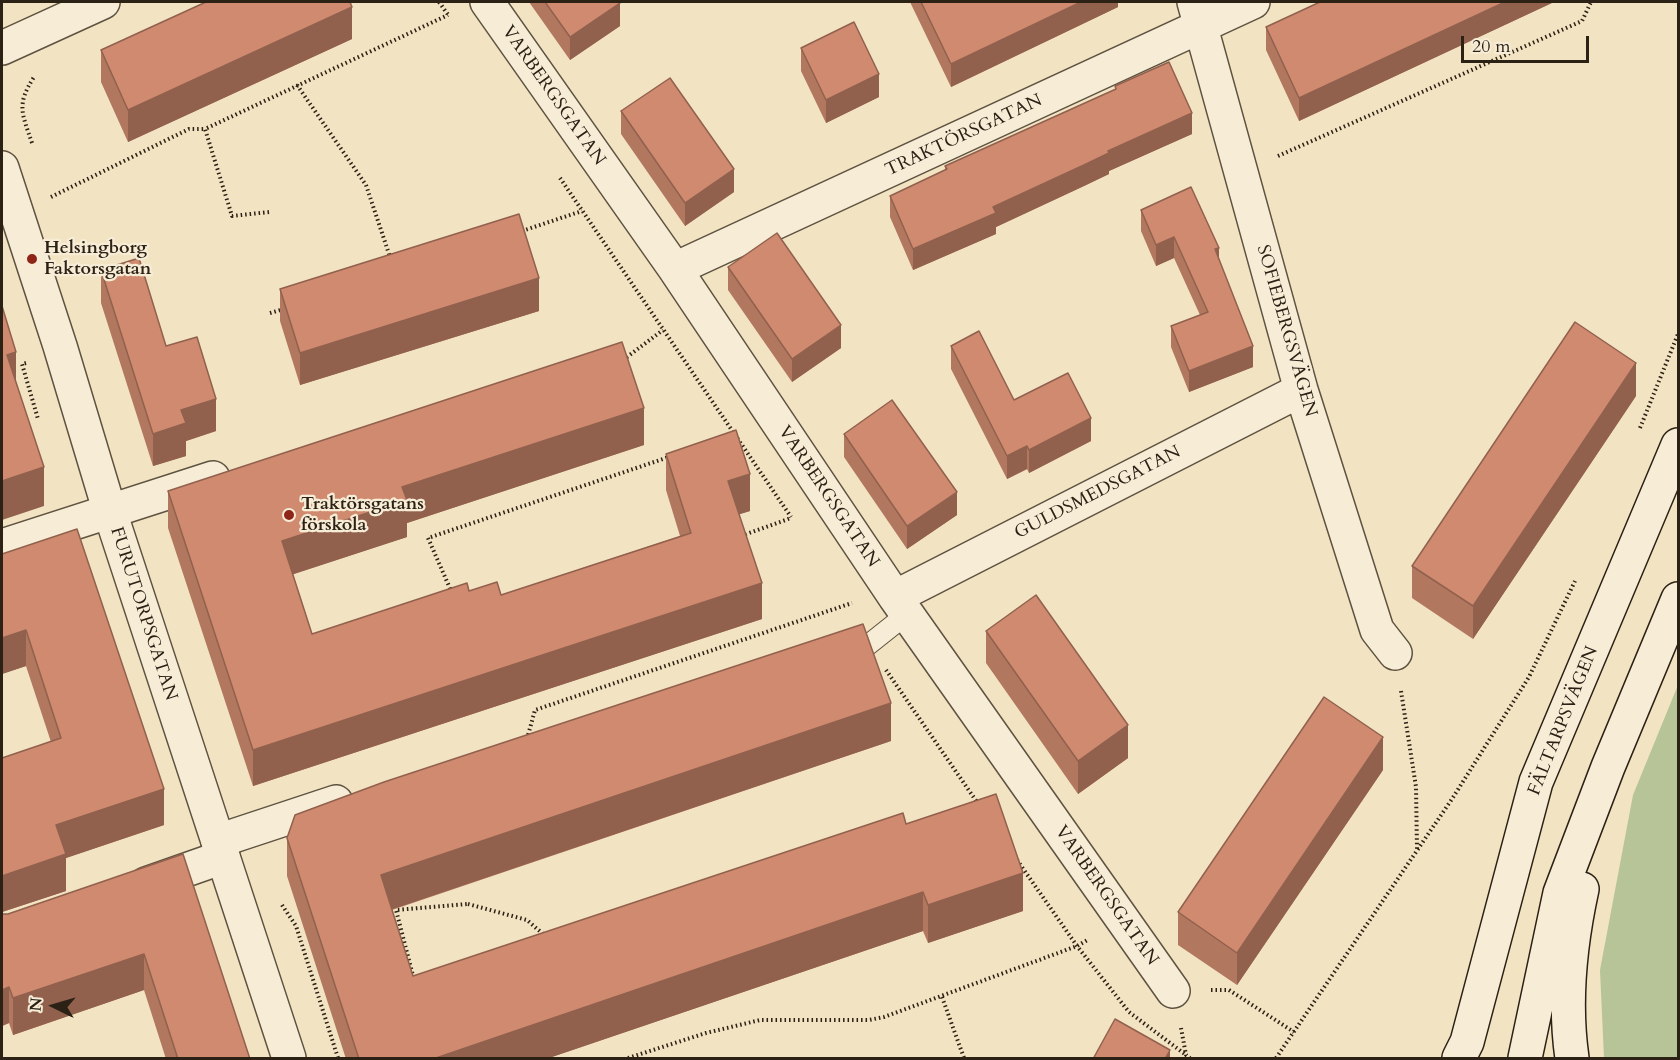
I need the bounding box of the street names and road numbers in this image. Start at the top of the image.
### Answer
street label: VARBERGSGATAN [497,22,609,170]
street label: TRAKTÖRSGATAN [882,90,1046,182]
street label: SOFIEBERGSVÄGEN [1251,243,1321,419]
street label: VARBERGSGATAN [773,422,883,572]
street label: GULDSMEDSGATAN [1011,442,1185,544]
street label: FURUTORPSGATAN [105,524,181,704]
street label: FÄLTARPSVÄGEN [1524,643,1604,799]
street label: VARBERGSGATAN [1050,822,1162,970]

